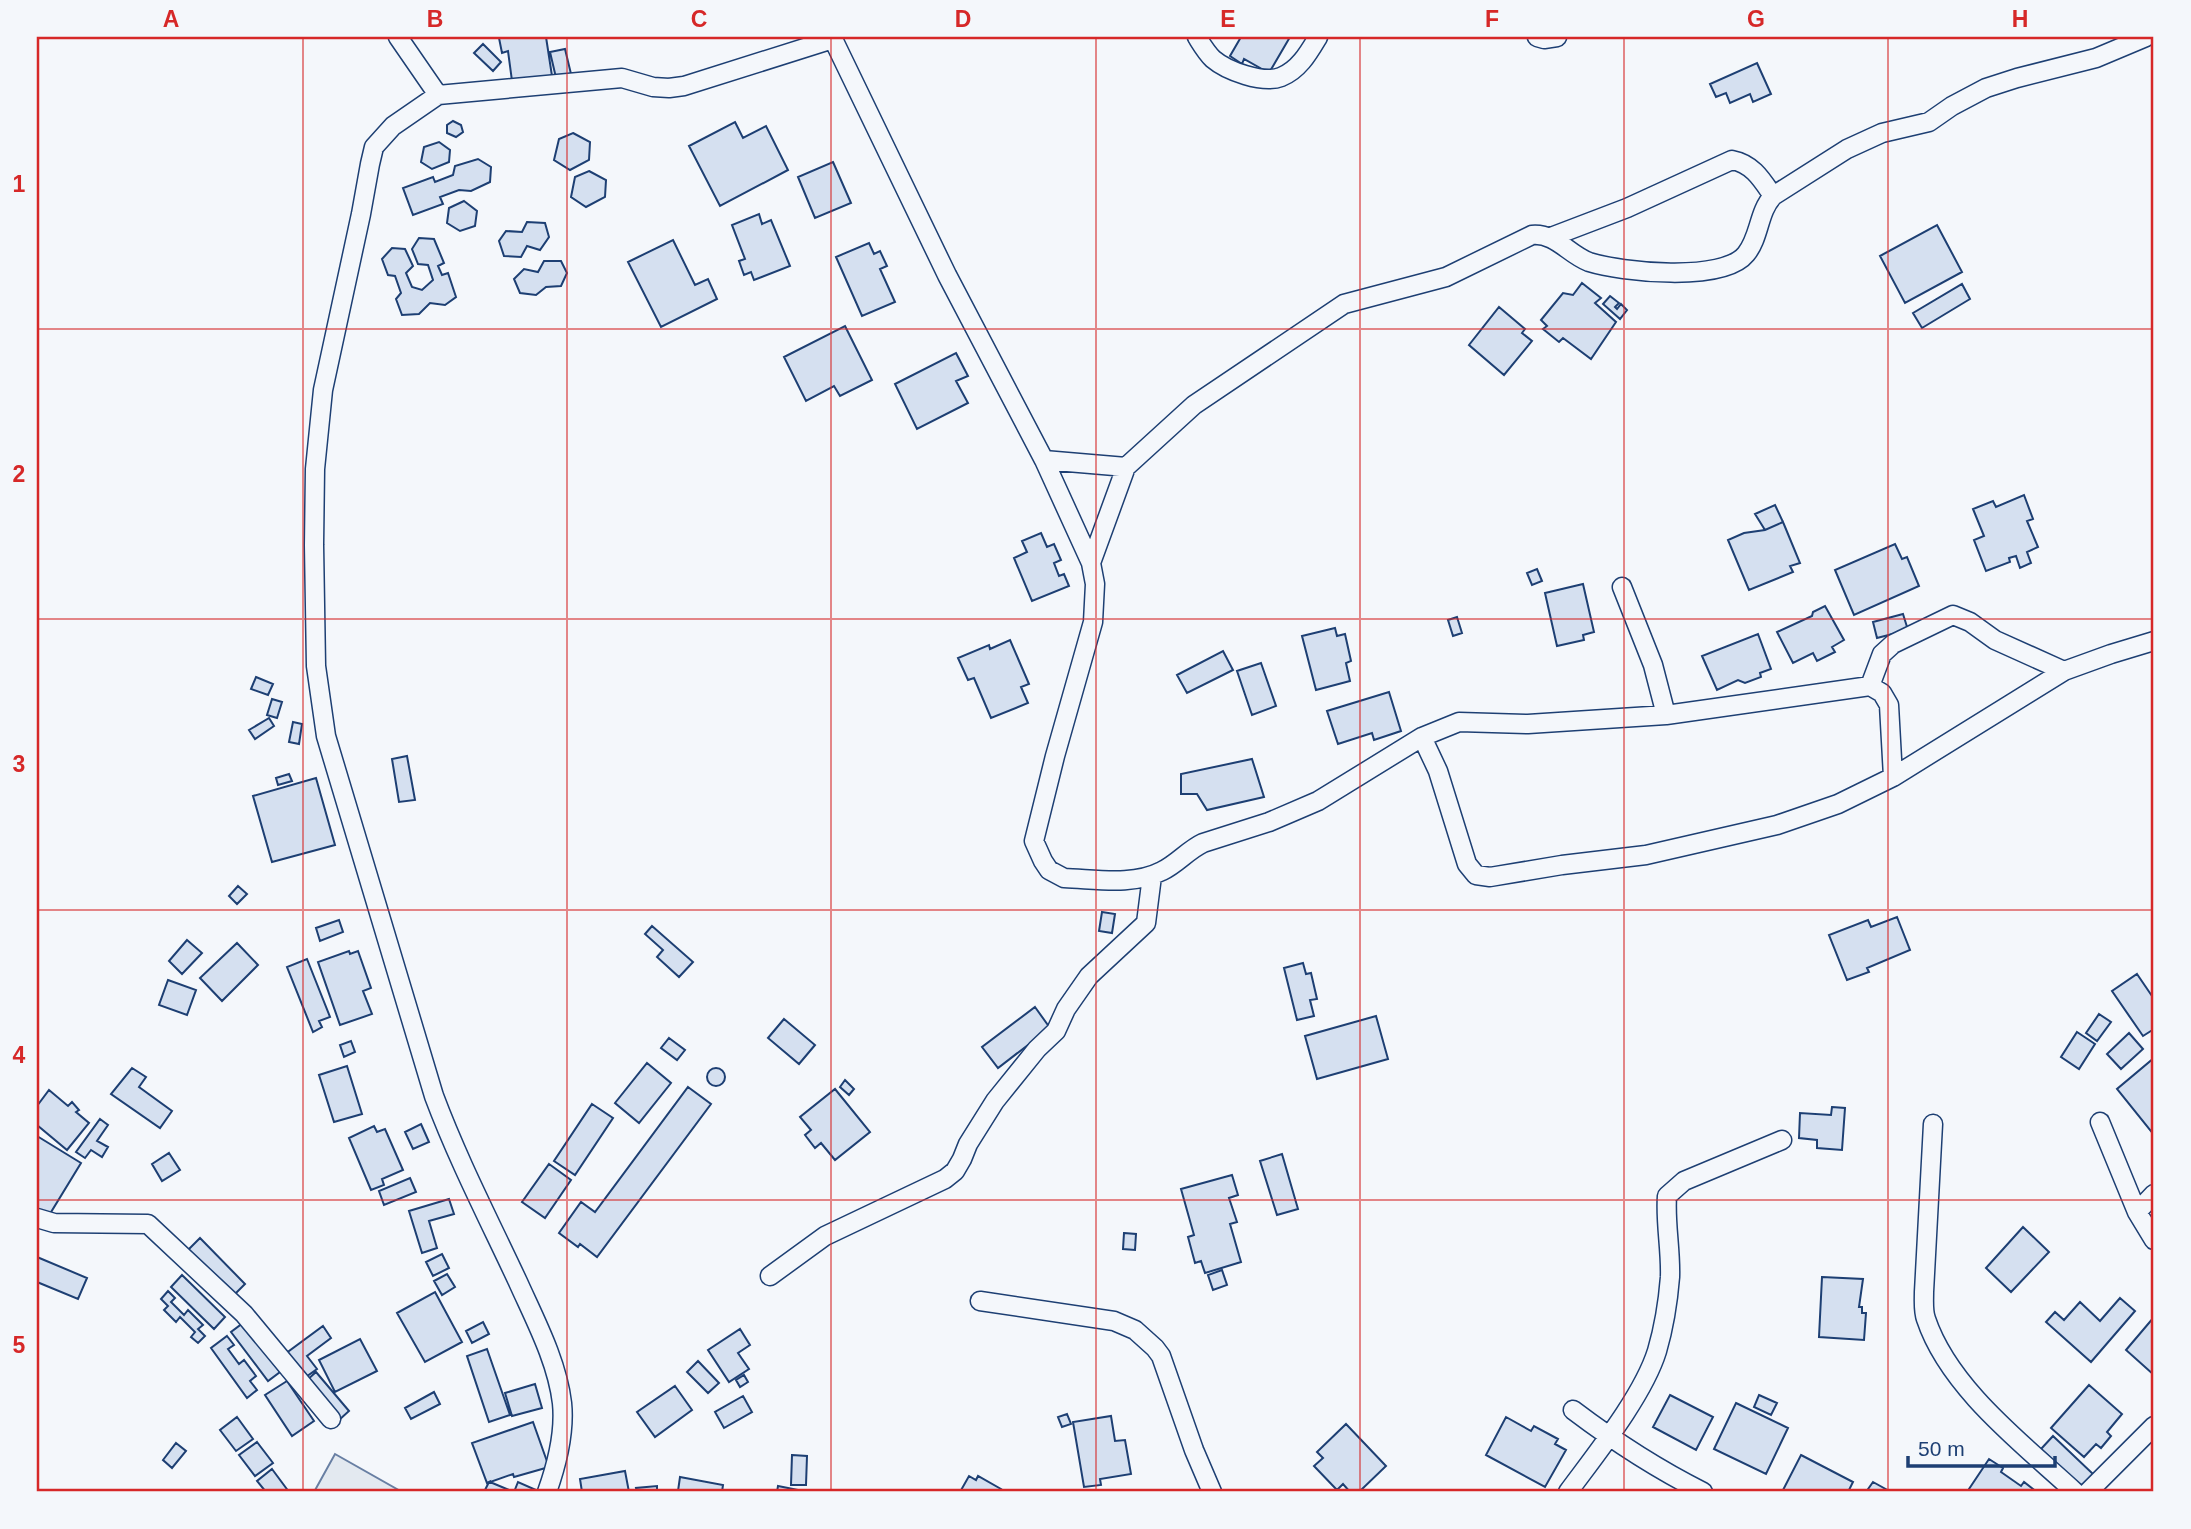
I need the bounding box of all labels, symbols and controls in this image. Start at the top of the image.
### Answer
text: A [163,6,179,32]
text: B [427,6,443,32]
text: C [691,6,707,32]
text: D [955,6,971,32]
text: E [1220,6,1236,32]
text: F [1485,6,1499,32]
text: G [1747,6,1765,32]
text: H [2012,6,2028,32]
text: 1 [13,171,26,197]
text: 2 [13,461,25,487]
text: 3 [13,751,25,777]
text: 4 [13,1042,26,1068]
text: 5 [13,1332,26,1358]
scale bar [1908,1424,2054,1468]
text: 50 m [1918,1437,1965,1460]

